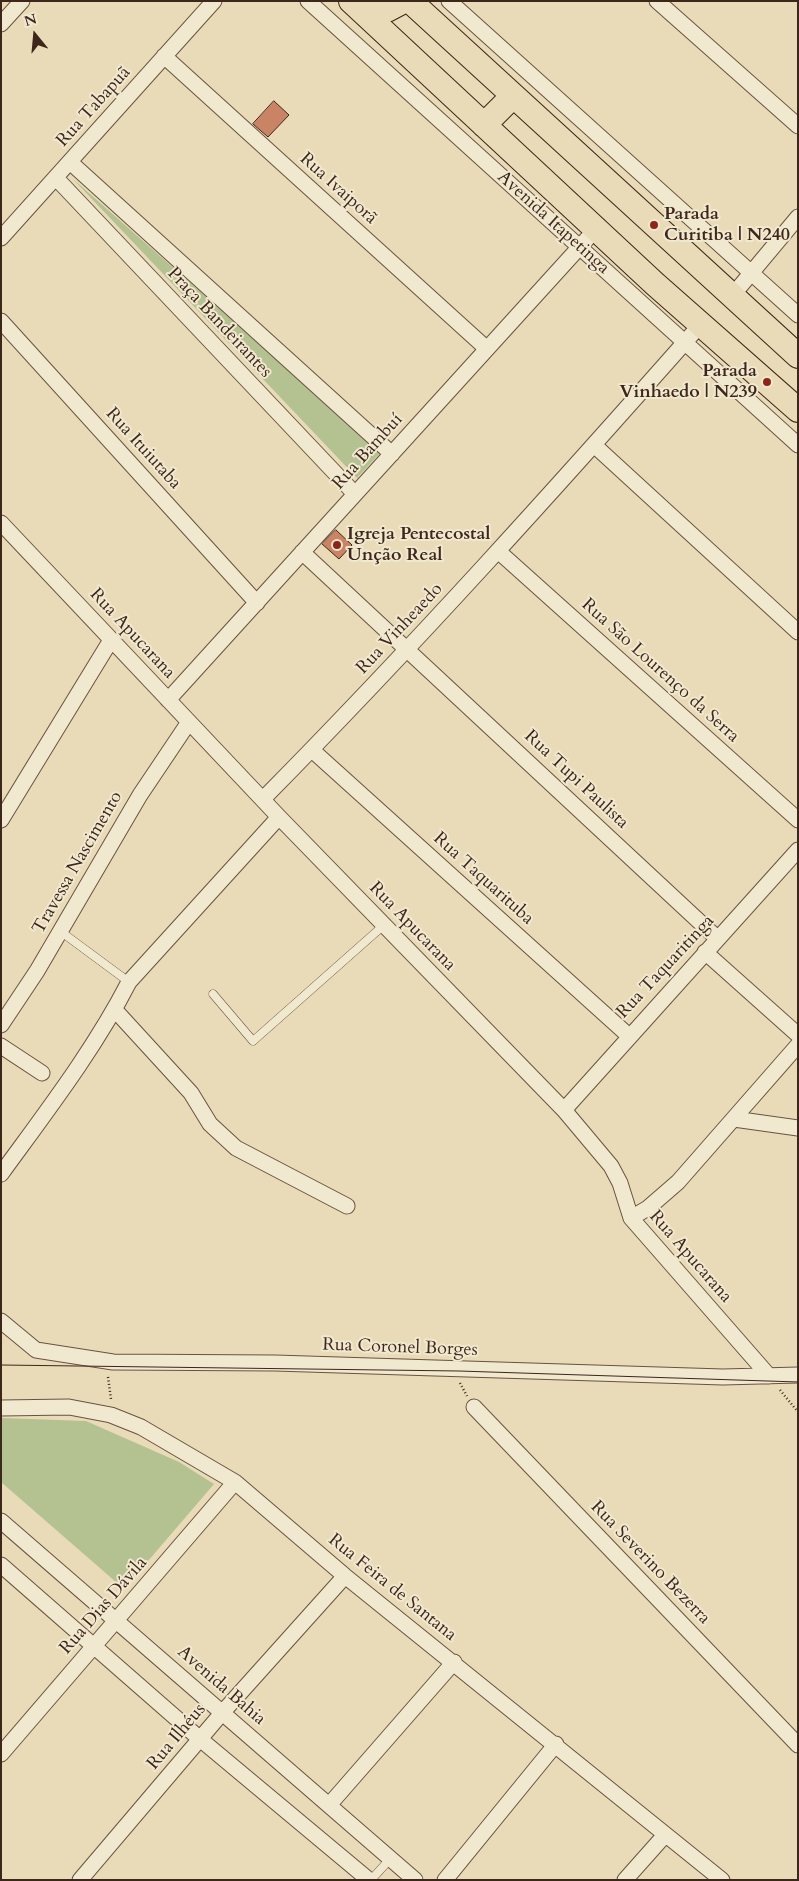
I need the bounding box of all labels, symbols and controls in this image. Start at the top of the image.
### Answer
text: N [22,9,39,31]
north arrow [10,10,60,60]
street label: Rua Tabapuã [52,62,136,152]
street label: Rua Ivaiporã [295,149,381,229]
street label: Avenida Itapetinga [492,167,614,279]
place label: Parada Curitiba | N240 [664,204,790,246]
marker: Parada Curitiba | N240 [648,219,660,231]
street label: Praça Bandeirantes [162,263,276,383]
place label: Parada Vinhaedo | N239 [620,361,757,404]
marker: Parada Vinhaedo | N239 [761,376,773,388]
street label: Rua Ituiutaba [101,404,185,494]
street label: Rua Bambuí [328,410,408,494]
place label: Igreja Pentecostal Unção Real [347,524,491,566]
marker: Igreja Pentecostal Unção Real [331,539,343,551]
street label: Rua Vinheaedo [352,579,448,679]
street label: Rua Apucarana [85,584,179,684]
street label: Rua São Lourenço da Serra [577,594,743,748]
street label: Rua Tupi Paulista [519,726,633,834]
street label: Travessa Nascimento [28,788,128,938]
street label: Rua Taquarituba [428,828,538,930]
street label: Rua Apucarana [364,878,460,976]
street label: Rua Taquaritinga [613,911,719,1023]
street label: Rua Apucarana [644,1206,736,1308]
street label: Rua Coronel Borges [322,1334,478,1362]
street label: Rua Severino Bezerra [585,1497,715,1629]
street label: Rua Feira de Santana [324,1530,460,1646]
street label: Rua Dias Dávila [56,1553,152,1659]
street label: Avenida Bahia [172,1642,270,1730]
street label: Rua Ilhéus [143,1700,211,1774]

